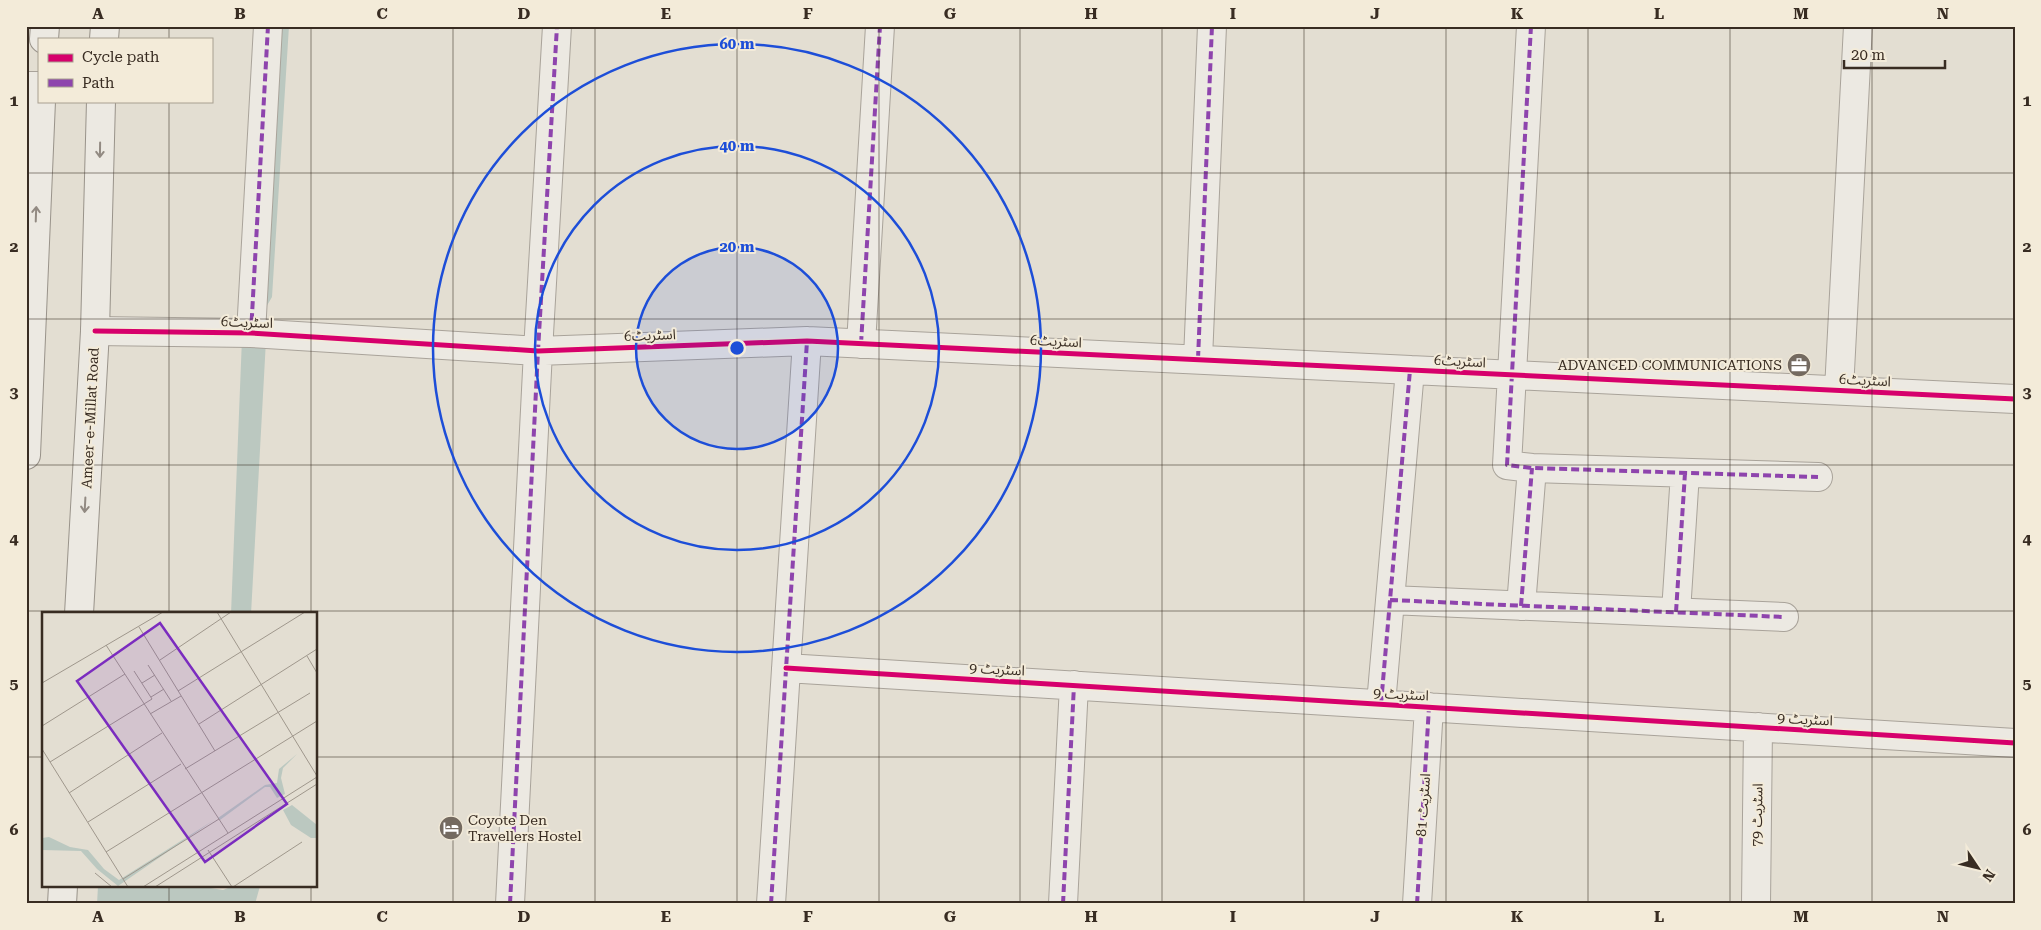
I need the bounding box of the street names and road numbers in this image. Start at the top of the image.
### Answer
street label: اسٹریٹ6 [221,313,273,332]
street label: اسٹریٹ6 [624,326,676,345]
street label: اسٹریٹ6 [1030,332,1082,351]
street label: Ameer-e-Millat Road [78,347,102,489]
street label: اسٹریٹ6 [1434,352,1486,371]
street label: اسٹریٹ6 [1839,371,1891,390]
street label: اسٹریٹ 9 [969,660,1025,679]
street label: اسٹریٹ 9 [1373,685,1429,704]
street label: اسٹریٹ 9 [1777,710,1833,729]
street label: اسٹریٹ 81 [1413,773,1434,837]
street label: اسٹریٹ 79 [1748,783,1767,847]

